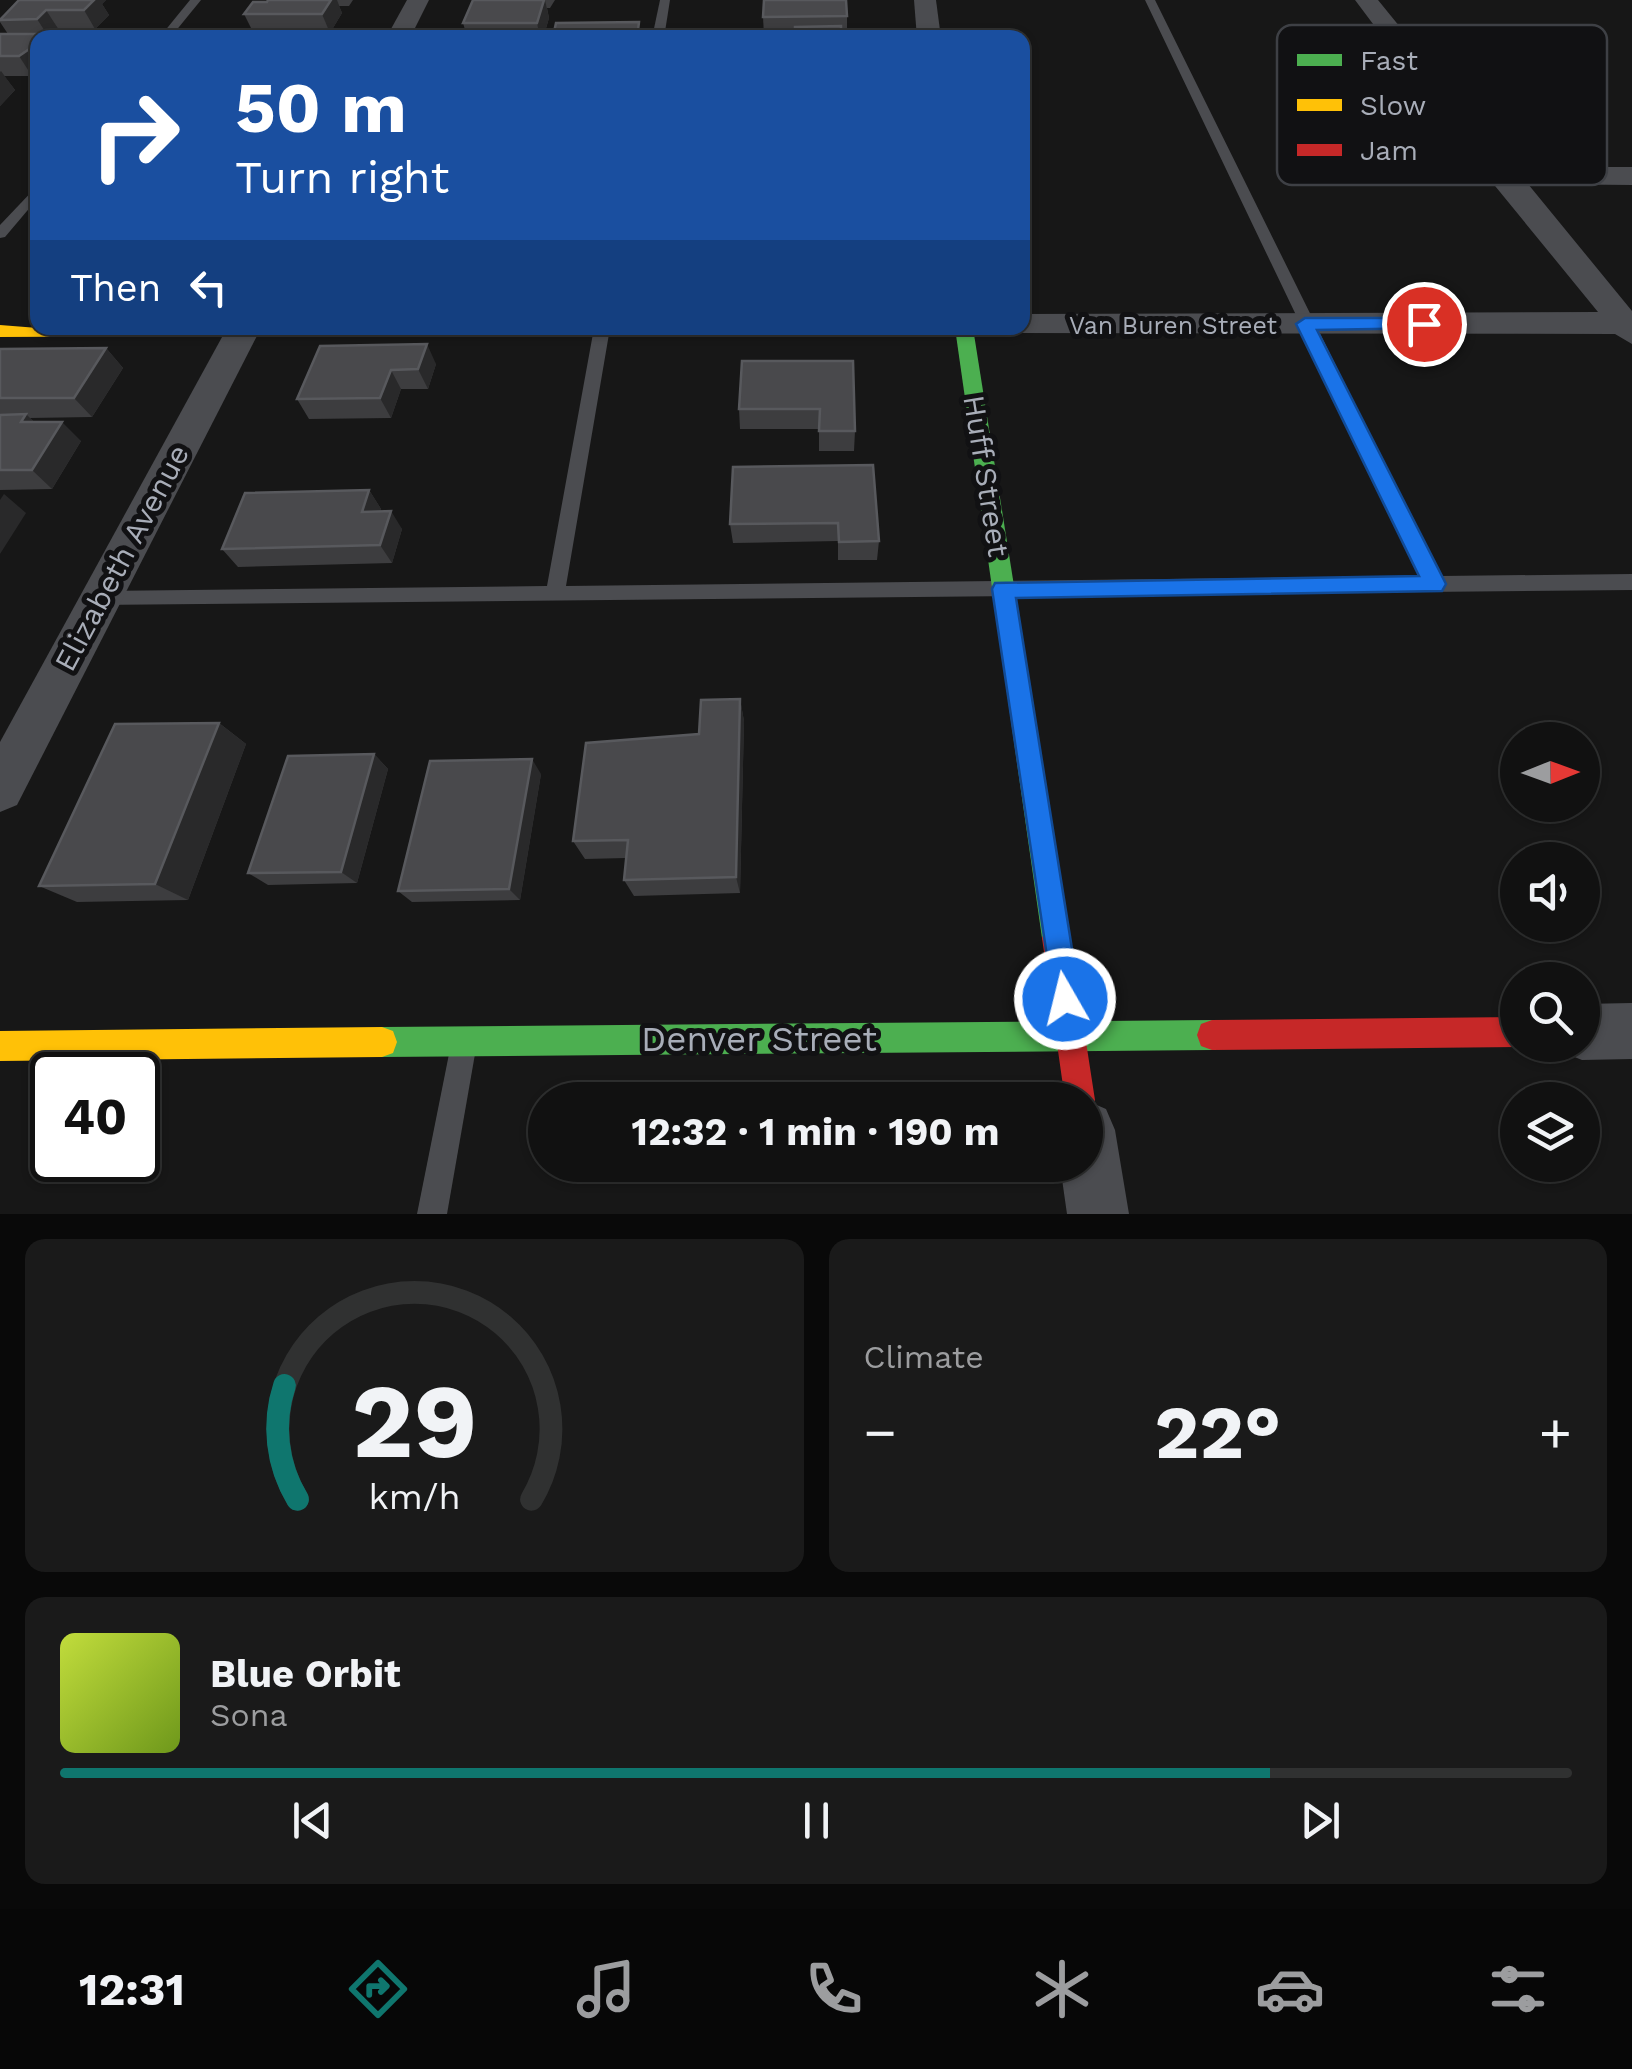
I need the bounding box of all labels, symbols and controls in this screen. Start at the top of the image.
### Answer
legend [1277,25,1607,185]
text: Fast [1360,44,1418,77]
text: 50 m [235,67,407,149]
icon: right [70,70,200,200]
text: Slow [1360,89,1426,122]
text: Jam [1360,134,1418,167]
text: Turn right [235,151,449,204]
icon: left [181,260,236,315]
text: Then [70,266,161,310]
pin [1382,282,1467,367]
icon: arrive [1397,297,1452,352]
street label: Van Buren Street [1069,311,1278,340]
street label: Huff Street [956,393,1017,560]
street label: Elizabeth Avenue [47,439,196,677]
north arrow [1500,722,1600,822]
map controls [1500,722,1600,1182]
button: sound [1500,842,1600,942]
position arrow [1013,947,1117,1051]
button: search [1500,962,1600,1062]
street label: Denver Street [641,1018,877,1060]
speed limit sign: 40 [30,1052,160,1182]
button: layers [1500,1082,1600,1182]
text: 12:32 · 1 min · 190 m [632,1110,999,1154]
text: Climate [864,1338,984,1376]
text: 29 [351,1360,477,1482]
text: 22° [1154,1388,1281,1476]
text: − [864,1400,897,1464]
text: + [1539,1400,1572,1464]
text: km/h [368,1476,460,1518]
text: Blue Orbit [210,1652,401,1696]
text: Sona [210,1696,288,1734]
icon: previous [285,1793,340,1848]
icon: pause [789,1793,844,1848]
icon: next [1293,1793,1348,1848]
icon: directions [343,1954,413,2024]
icon: music [571,1954,641,2024]
icon: phone [799,1954,869,2024]
icon: climate [1027,1954,1097,2024]
icon: car [1255,1954,1325,2024]
icon: filters [1483,1954,1553,2024]
text: 12:31 [79,1963,185,2016]

